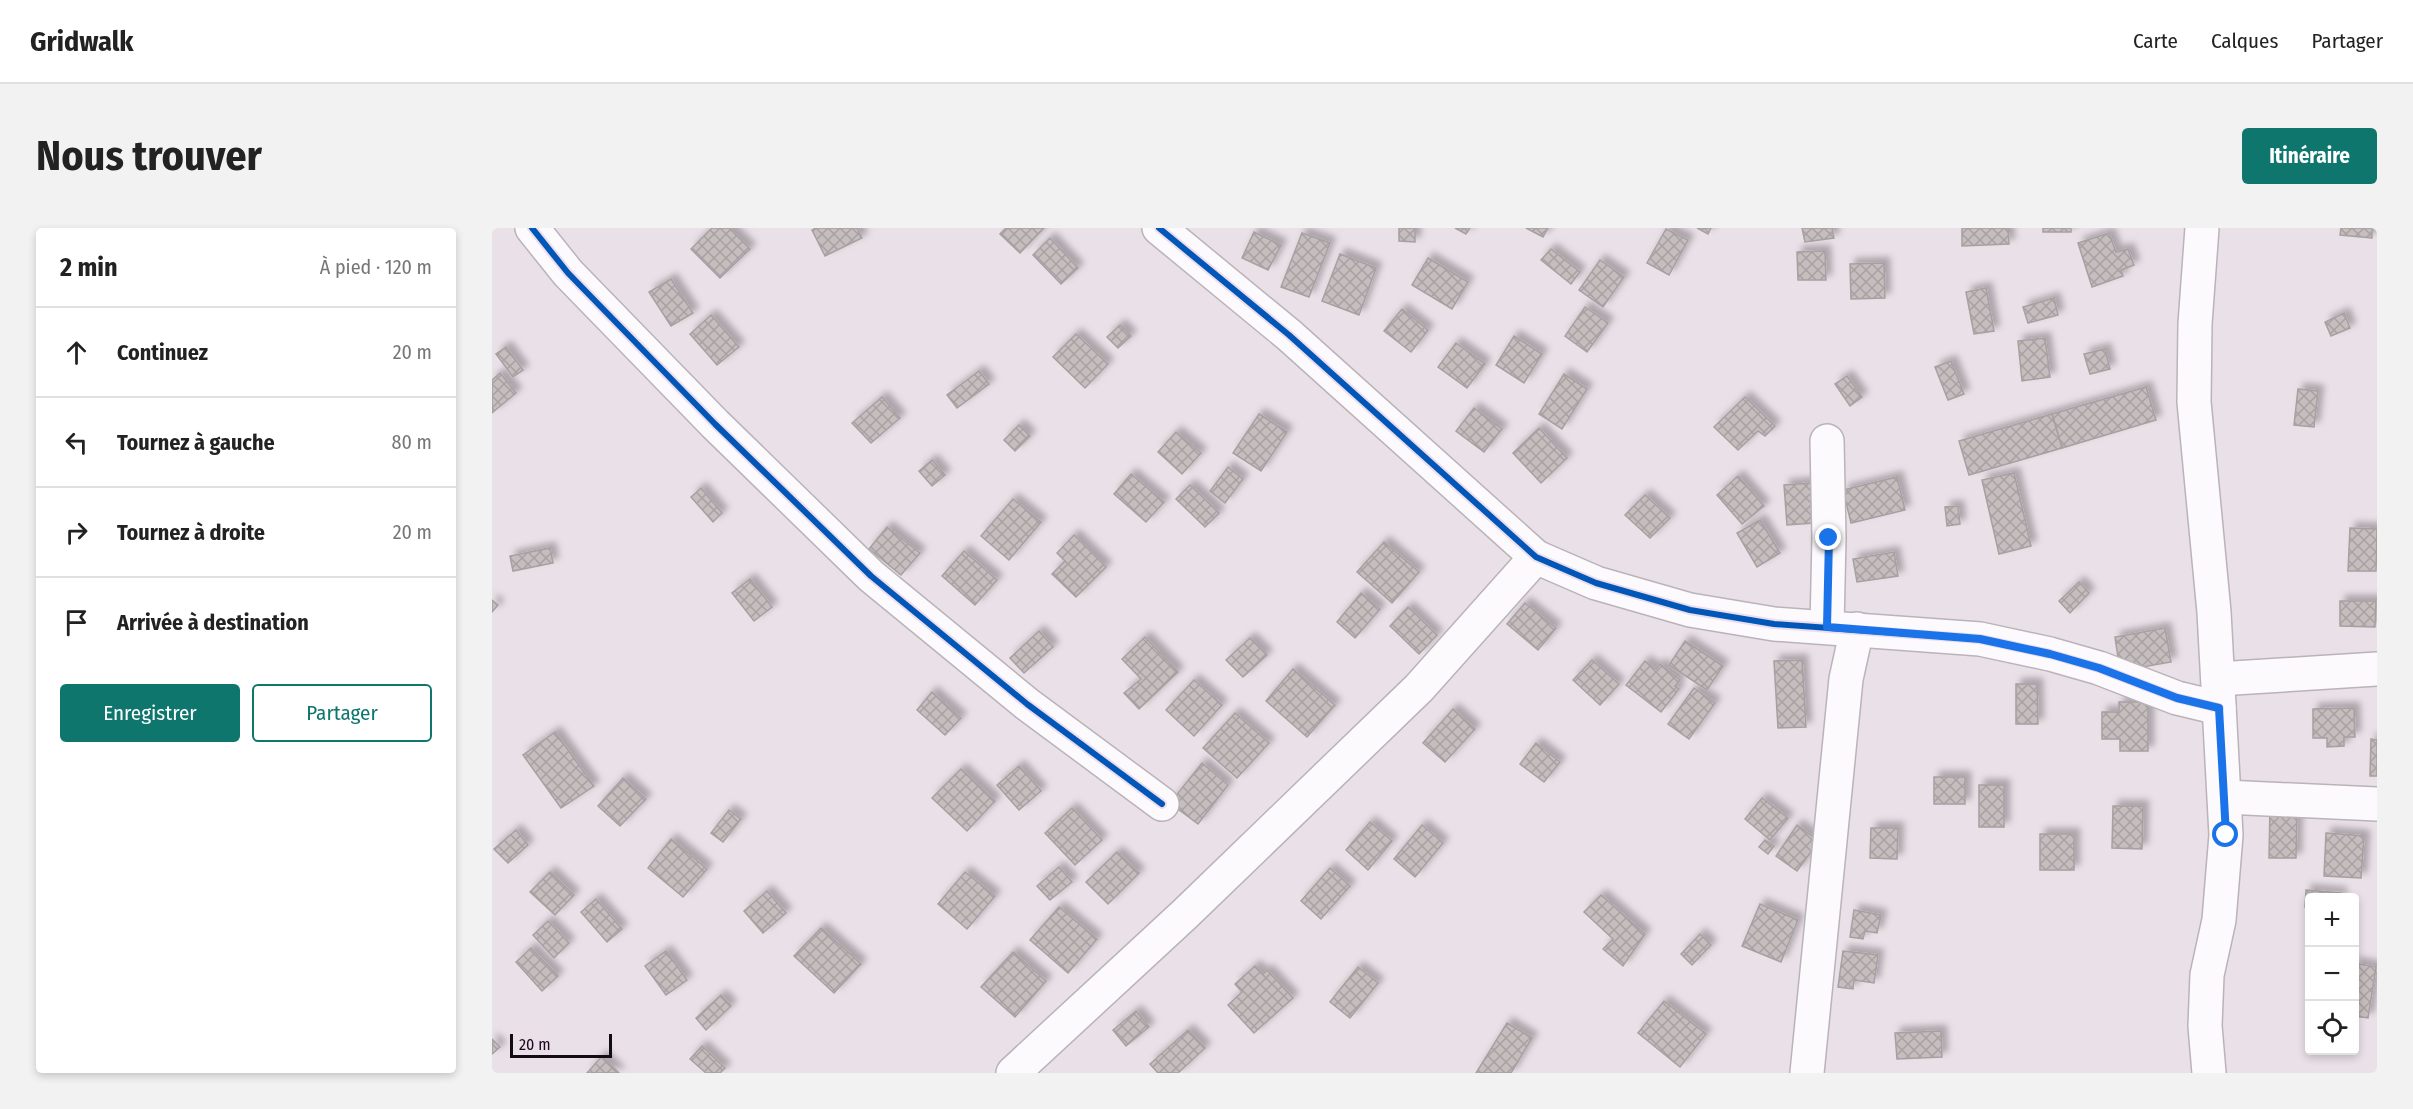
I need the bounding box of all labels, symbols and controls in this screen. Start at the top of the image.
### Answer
text: Gridwalk [30,25,134,58]
text: Carte [2133,28,2178,54]
text: Calques [2211,28,2278,54]
text: Partager [2311,28,2383,54]
button: Itinéraire [2242,128,2377,184]
text: Nous trouver [36,131,262,181]
text: 2 min [60,252,118,283]
text: À pied · 120 m [320,255,432,279]
icon: ahead [60,336,93,369]
text: Continuez [117,339,208,366]
text: 20 m [393,340,432,364]
icon: left [60,426,93,459]
text: Tournez à gauche [117,429,275,456]
text: 80 m [392,430,432,454]
icon: right [60,516,93,549]
text: Tournez à droite [117,519,265,546]
text: 20 m [393,520,432,544]
route end [1815,524,1841,550]
icon: arrive [60,606,93,639]
text: Arrivée à destination [117,609,309,636]
button: Enregistrer [60,684,240,742]
button: Partager [252,684,432,742]
route start [2212,821,2238,847]
map controls [2305,893,2359,1055]
button: + [2305,893,2359,947]
button: − [2305,947,2359,1001]
button: locate [2305,1001,2359,1055]
scale bar [510,1031,612,1058]
text: 20 m [519,1035,550,1054]

